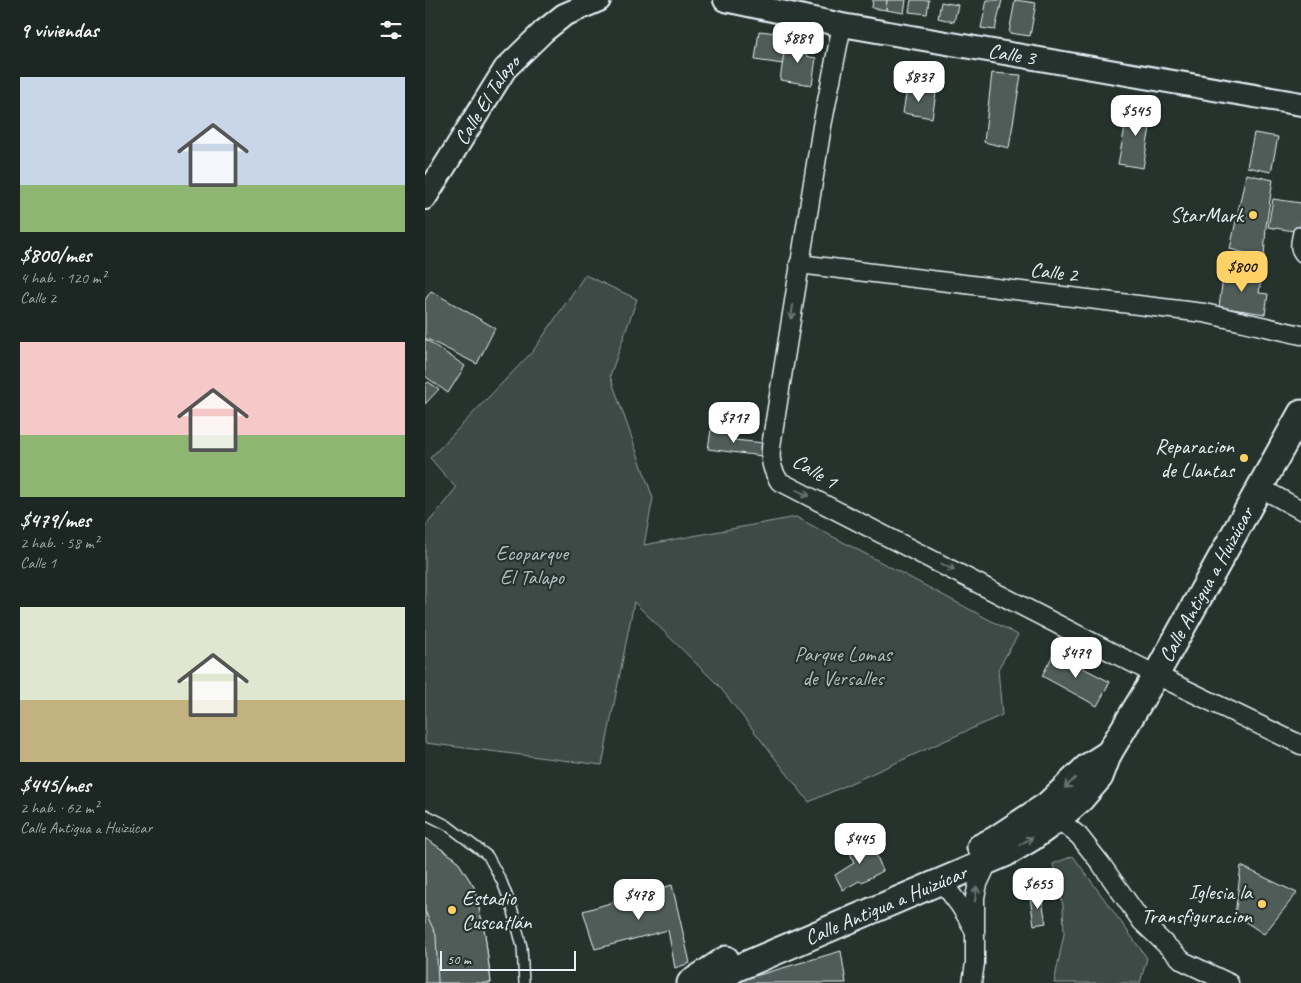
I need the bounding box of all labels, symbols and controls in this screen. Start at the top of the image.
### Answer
icon: filters [377,16,405,44]
text: 9 viviendas [20,17,98,43]
pin: $889 [768,22,828,64]
text: $889 [784,28,812,48]
street label: Calle 3 [986,37,1039,71]
street label: Calle El Talapo [448,47,527,150]
pin: $837 [889,61,949,103]
text: $837 [905,67,933,87]
pin: $545 [1106,94,1166,137]
text: $545 [1122,101,1150,121]
icon: home [168,110,258,200]
place label: StarMark [1170,202,1245,228]
marker: StarMark [1247,209,1259,221]
text: $800/mes [20,242,91,268]
pin: $800 [1212,250,1272,293]
street label: Calle 2 [1029,256,1081,288]
text: $800 [1228,257,1256,277]
text: 4 hab. · 120 m² [20,268,106,288]
text: Calle 2 [20,288,56,308]
one-way arrow [786,304,796,320]
icon: home [168,375,258,465]
pin: $717 [704,402,764,444]
text: $717 [720,408,748,428]
place label: Reparacion de Llantas [1155,433,1236,483]
street label: Calle 1 [788,448,843,495]
marker: Reparacion de Llantas [1238,452,1250,464]
one-way arrow [795,489,810,498]
street label: Calle Antigua a Huizúcar [1153,501,1260,667]
text: $479/mes [20,507,91,533]
text: 2 hab. · 58 m² [20,533,99,553]
park label: Ecoparque El Talapo [496,540,570,590]
text: Calle 1 [20,553,56,573]
one-way arrow [940,563,955,572]
pin: $479 [1046,636,1106,679]
icon: home [168,640,258,730]
park label: Parque Lomas de Versalles [795,641,893,691]
text: $479 [1062,643,1090,663]
text: $445/mes [20,772,91,798]
one-way arrow [1064,777,1076,789]
text: 2 hab. · 62 m² [20,798,99,818]
text: Calle Antigua a Huizúcar [20,818,152,838]
pin: $445 [830,822,890,865]
text: $445 [846,829,874,849]
one-way arrow [1018,836,1032,846]
street label: Calle Antigua a Huizúcar [801,858,972,951]
pin: $655 [1008,868,1068,910]
text: $655 [1024,874,1052,894]
pin: $478 [609,878,669,921]
place label: Iglesia la Transfiguracion [1141,879,1254,929]
place label: Estadio Cuscatlán [462,885,532,935]
text: $478 [625,885,653,905]
one-way arrow [971,886,981,902]
marker: Iglesia la Transfiguracion [1256,898,1268,910]
marker: Estadio Cuscatlán [446,904,458,916]
scale bar [440,948,576,971]
text: 50 m [447,951,471,968]

